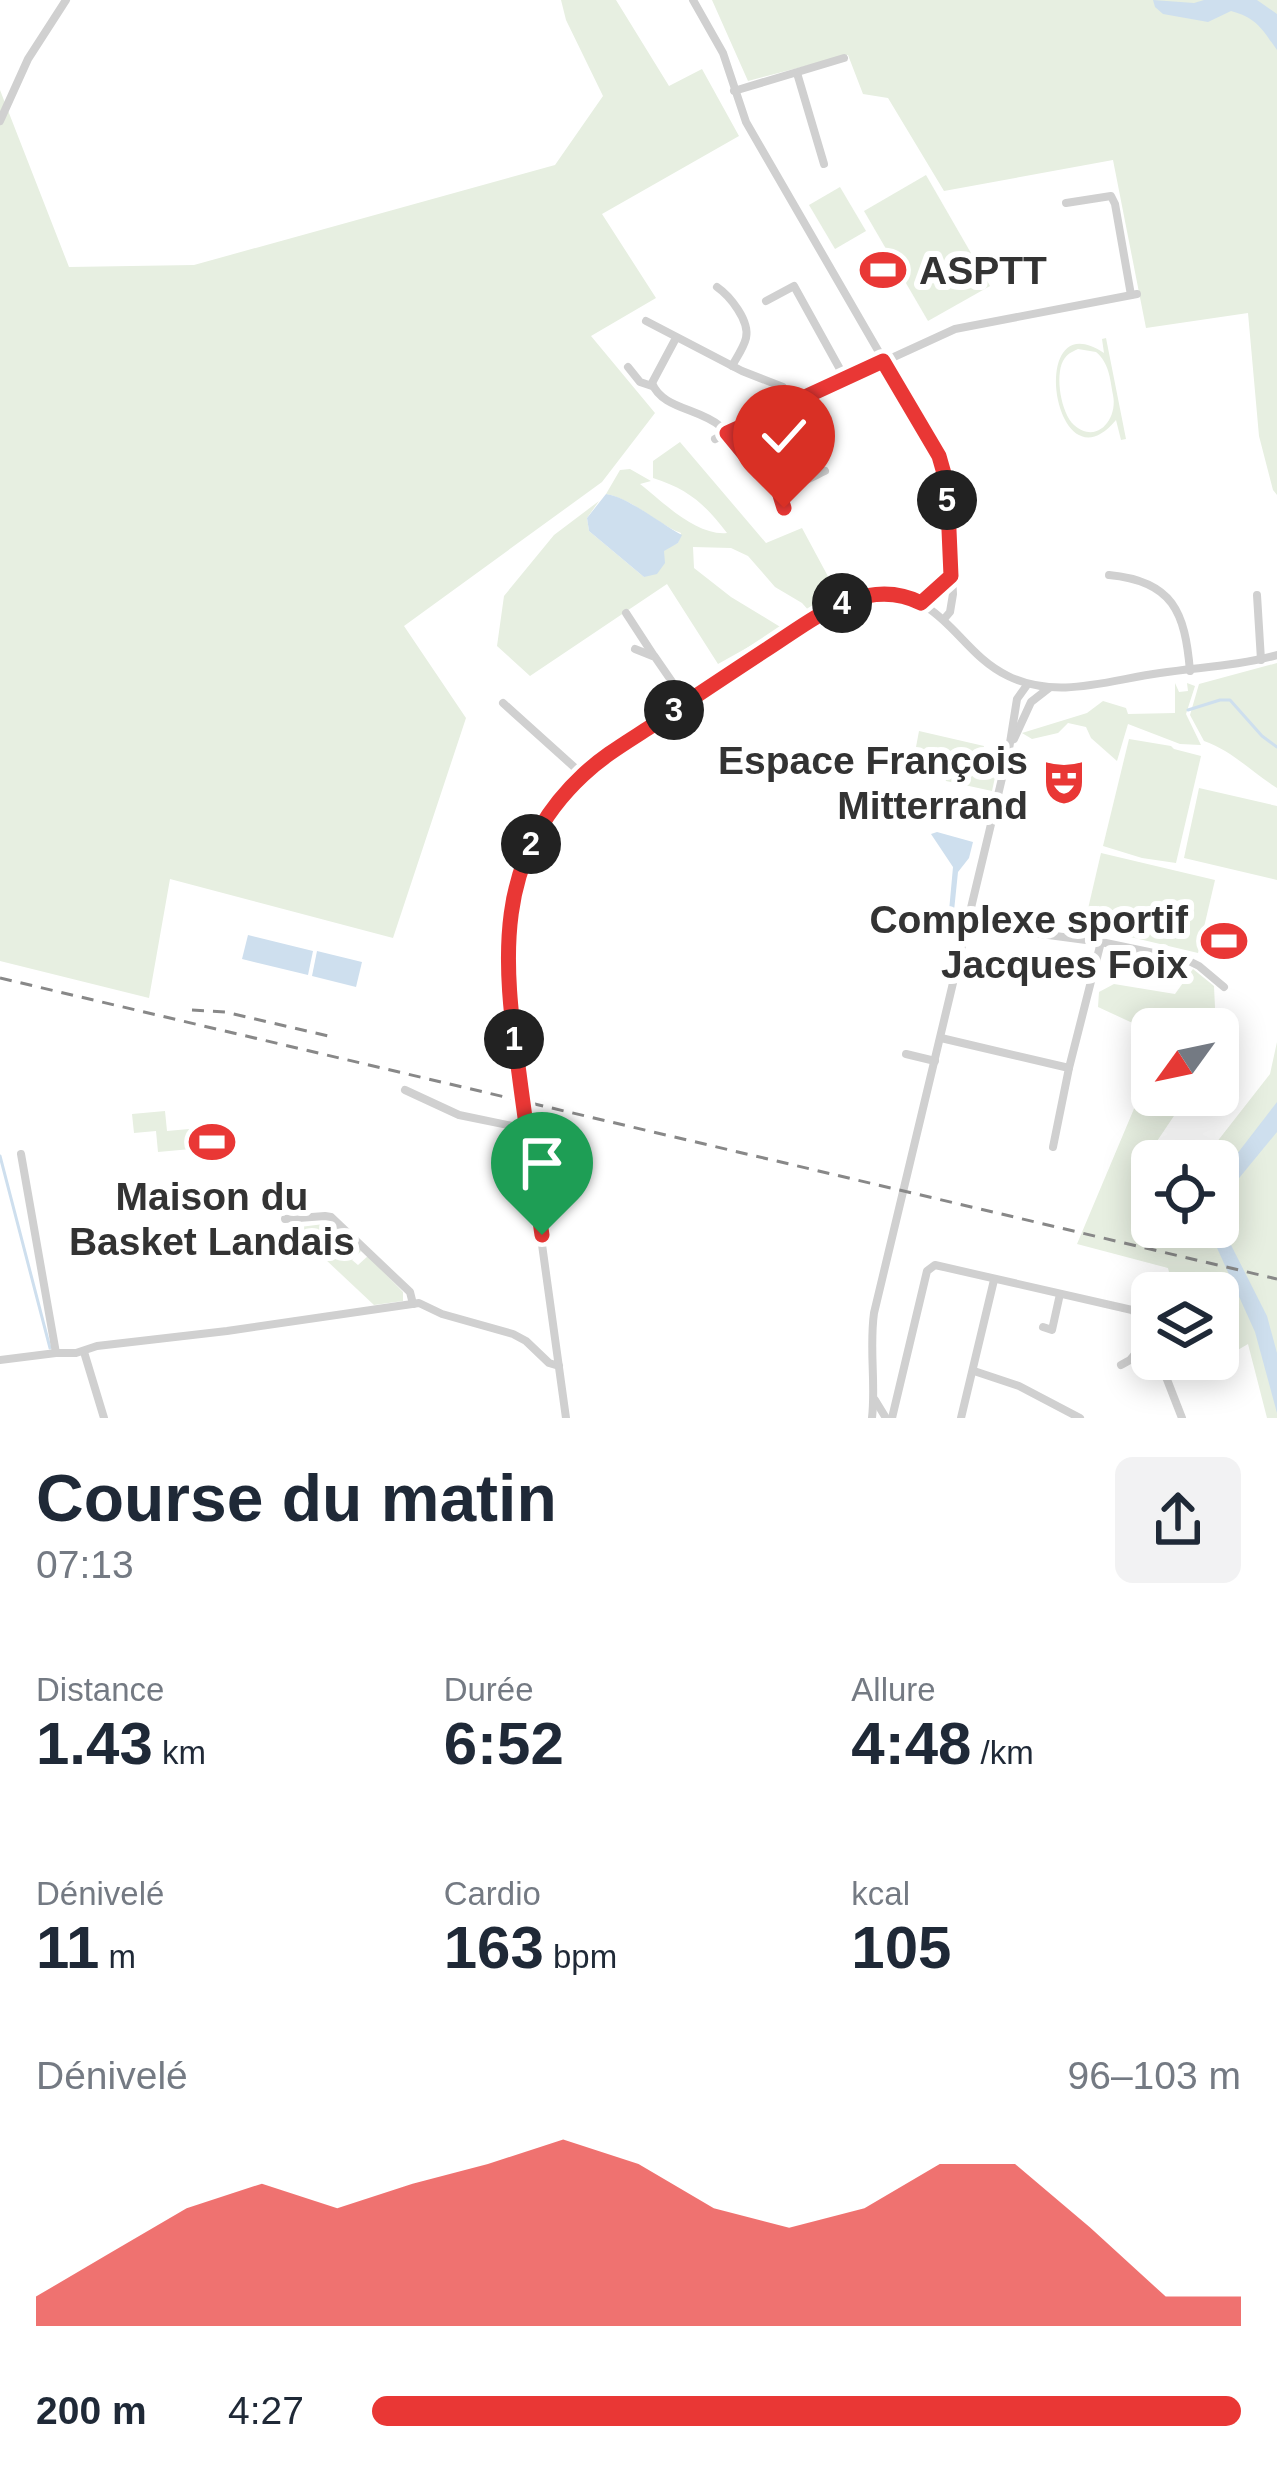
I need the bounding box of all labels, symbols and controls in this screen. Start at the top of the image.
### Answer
sports icon: ASPTT [858,245,908,295]
place label: ASPTT [919,249,1047,292]
pin [733,385,835,508]
icon: check [751,403,817,469]
pin: 5 [917,470,977,530]
text: 5 [938,481,956,518]
pin: 4 [812,573,872,633]
text: 4 [833,584,851,621]
pin: 3 [644,680,704,740]
text: 3 [665,691,683,728]
place label: Espace François Mitterrand [718,739,1028,827]
theatre icon: Espace François Mitterrand [1039,757,1089,807]
pin: 2 [501,814,561,874]
text: 2 [522,825,540,862]
place label: Complexe sportif Jacques Foix [869,898,1189,986]
sports icon: Complexe sportif Jacques Foix [1199,916,1249,966]
north arrow [1131,1008,1239,1116]
map controls [1131,1008,1239,1380]
pin: 1 [484,1009,544,1069]
text: 1 [505,1020,523,1057]
pin [491,1112,593,1235]
sports icon: Maison du Basket Landais [187,1117,237,1167]
icon: arrive [509,1130,575,1196]
button: locate [1131,1140,1239,1248]
place label: Maison du Basket Landais [69,1175,355,1263]
button: layers [1131,1272,1239,1380]
button: share [1115,1457,1241,1583]
text: Course du matin [36,1461,557,1535]
text: 07:13 [36,1543,134,1586]
text: Distance [36,1671,164,1708]
text: Durée [444,1671,534,1708]
text: Allure [851,1671,936,1708]
text: 1.43 [36,1710,153,1777]
text: 6:52 [444,1710,564,1777]
text: 4:48 [851,1710,971,1777]
text: km [153,1734,206,1771]
text: /km [971,1734,1034,1771]
text: Dénivelé [36,1875,164,1912]
text: Cardio [444,1875,541,1912]
text: kcal [851,1875,910,1912]
text: 11 [36,1914,99,1981]
text: 163 [444,1914,544,1981]
text: 105 [851,1914,951,1981]
text: m [99,1938,136,1975]
text: bpm [544,1938,617,1975]
text: Dénivelé [36,2054,188,2097]
text: 96–103 m [1068,2054,1241,2097]
text: 200 m [36,2389,147,2432]
text: 4:27 [228,2389,304,2432]

